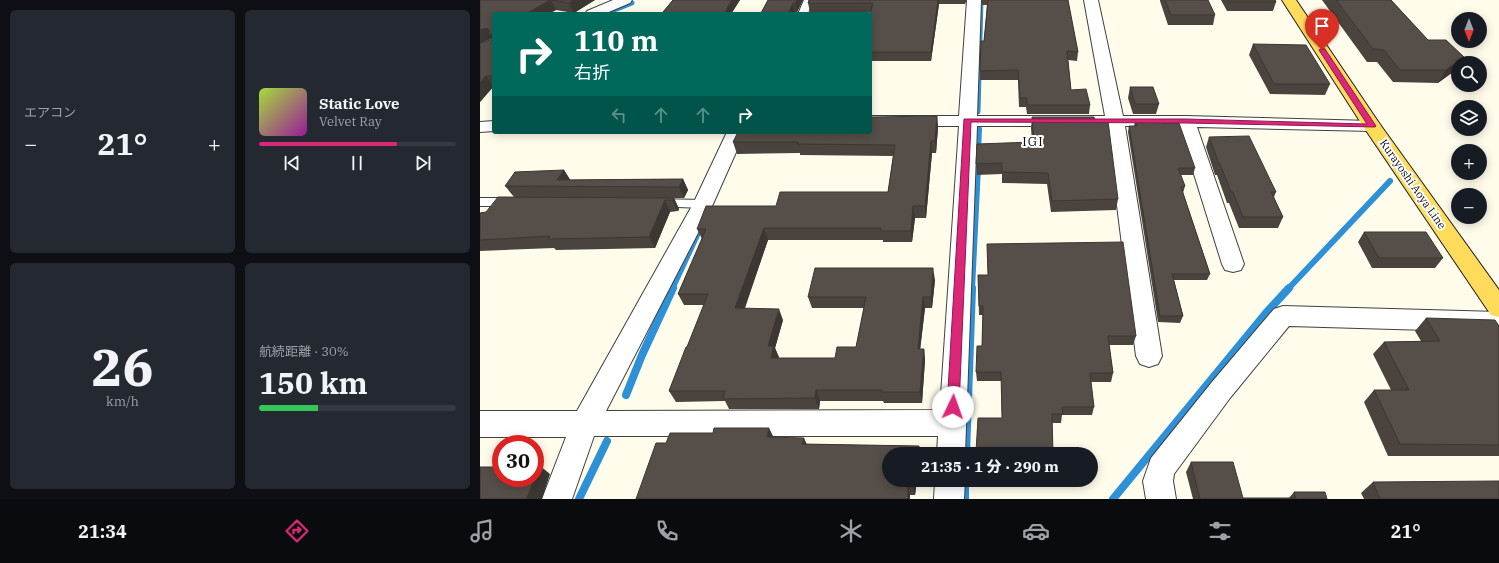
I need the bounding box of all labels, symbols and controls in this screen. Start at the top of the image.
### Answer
pin [1305,9,1339,50]
north arrow [1451,12,1487,48]
map controls [1451,12,1487,224]
icon: arrive [1311,15,1333,37]
text: 110 m [574,22,658,59]
icon: right [508,28,560,80]
button: search [1451,56,1487,92]
text: 右折 [574,61,610,84]
text: Static Love [319,94,399,113]
button: layers [1451,100,1487,136]
text: エアコン [24,104,76,121]
icon: left [608,104,630,126]
icon: ahead [650,104,672,126]
icon: ahead [692,104,714,126]
icon: right [734,104,756,126]
text: Velvet Ray [319,113,382,130]
text: 21° [97,124,148,163]
text: − [24,129,37,158]
text: + [208,129,221,158]
district label: IGI [1022,133,1044,150]
street label: Kurayoshi Aoya Line [1377,137,1449,232]
button: + [1451,144,1487,180]
icon: previous [281,152,303,174]
icon: pause [346,152,368,174]
icon: next [412,152,434,174]
button: − [1451,188,1487,224]
text: 26 [91,333,154,400]
text: 航続距離 · 30% [259,343,349,360]
text: 150 km [259,363,368,402]
position arrow [932,386,974,428]
text: km/h [106,393,139,410]
speed limit sign: 30 [492,435,544,487]
text: 21:35 · 1 分 · 290 m [921,457,1059,476]
icon: directions [283,517,311,545]
icon: music [468,517,496,545]
icon: phone [653,517,681,545]
icon: climate [837,517,865,545]
icon: car [1022,517,1050,545]
icon: filters [1206,517,1234,545]
text: 21:34 [78,520,127,543]
text: 21° [1391,520,1421,543]

